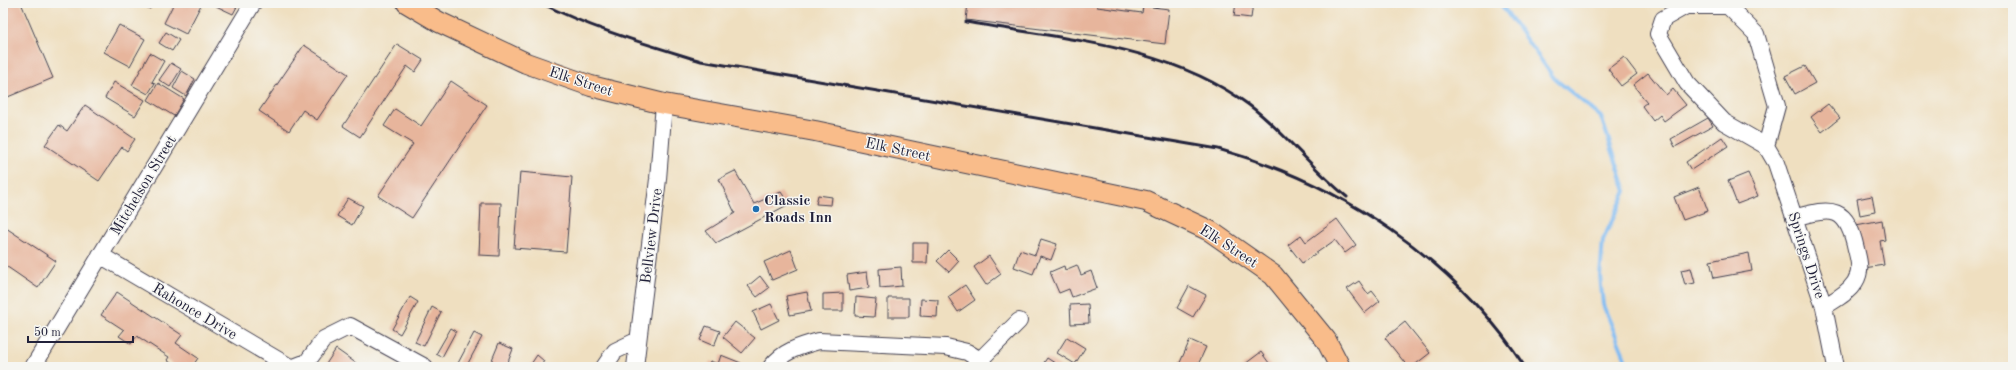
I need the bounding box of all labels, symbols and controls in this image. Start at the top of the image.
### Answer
street label: Elk Street [547,65,614,100]
street label: Mitchelson Street [109,133,180,238]
street label: Elk Street [864,136,932,165]
street label: Bellview Drive [639,187,666,285]
place label: Classic Roads Inn [764,194,832,226]
marker: Classic Roads Inn [751,204,761,214]
street label: Springs Drive [1785,210,1827,301]
street label: Elk Street [1196,223,1260,272]
street label: Rahonce Drive [149,281,239,343]
scale bar [28,318,133,344]
text: 50 m [34,326,61,339]

